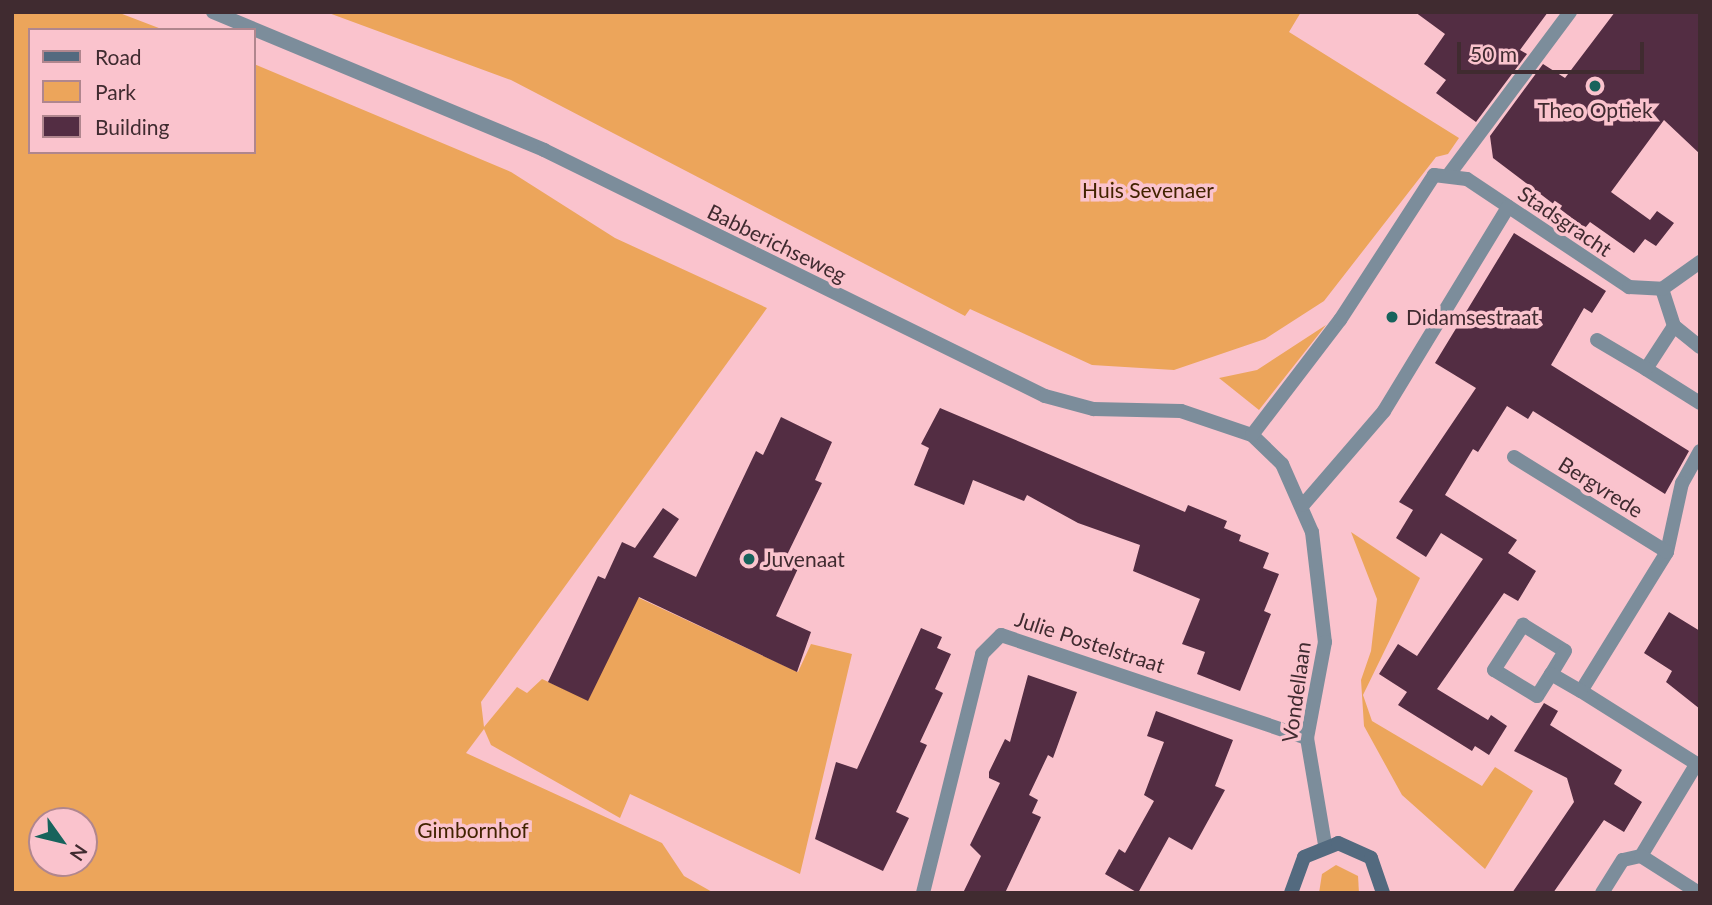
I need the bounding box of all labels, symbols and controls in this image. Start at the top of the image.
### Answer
legend [28,28,256,154]
scale bar [1460,28,1647,72]
text: 50 m [1470,41,1517,66]
text: Road [95,44,142,69]
marker: Theo Optiek [1587,78,1603,94]
text: Park [95,79,136,104]
place label: Theo Optiek [1537,97,1653,123]
text: Building [95,114,170,139]
park label: Huis Sevenaer [1082,177,1214,203]
street label: Stadsgracht [1513,180,1617,262]
street label: Babberichseweg [703,199,851,287]
place label: Didamsestraat [1406,304,1539,330]
marker: Didamsestraat [1384,309,1400,325]
street label: Bergvrede [1554,451,1648,523]
place label: Juvenaat [763,546,845,572]
marker: Juvenaat [741,551,757,567]
street label: Julie Postelstraat [1012,606,1168,678]
street label: Vondellaan [1276,640,1316,744]
north arrow [28,807,98,877]
park label: Gimbornhof [417,817,529,843]
text: N [66,840,93,865]

